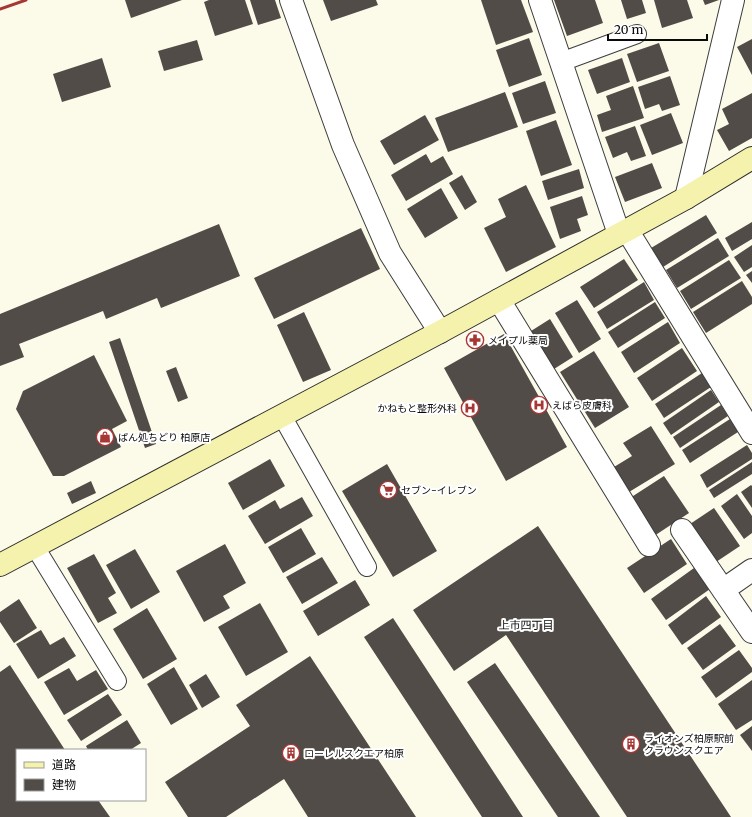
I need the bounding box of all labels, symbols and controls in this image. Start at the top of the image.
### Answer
scale bar [608,16,707,42]
text: 20 m [614,22,643,37]
pharmacy icon: メイプル薬局 [465,330,485,350]
place label: メイプル薬局 [488,334,548,347]
hospital icon: えばら皮膚科 [529,395,549,415]
hospital icon: かねもと整形外科 [460,398,480,418]
place label: えばら皮膚科 [552,399,612,412]
place label: かねもと整形外科 [377,402,457,415]
shop icon: ぱん処ちどり 柏原店 [95,427,115,447]
place label: ぱん処ちどり 柏原店 [118,431,210,444]
supermarket icon: セブン-イレブン [378,480,398,500]
place label: セブン-イレブン [401,484,477,497]
district label: 上市四丁目 [499,618,554,632]
place label: ライオンズ柏原駅前 クラウンスクエア [644,732,734,757]
building icon: ライオンズ柏原駅前 クラウンスクエア [621,734,641,754]
building icon: ローレルスクエア柏原 [281,743,301,763]
place label: ローレルスクエア柏原 [304,747,404,760]
legend [16,749,146,801]
text: 道路 [52,757,76,772]
text: 建物 [52,777,76,792]

